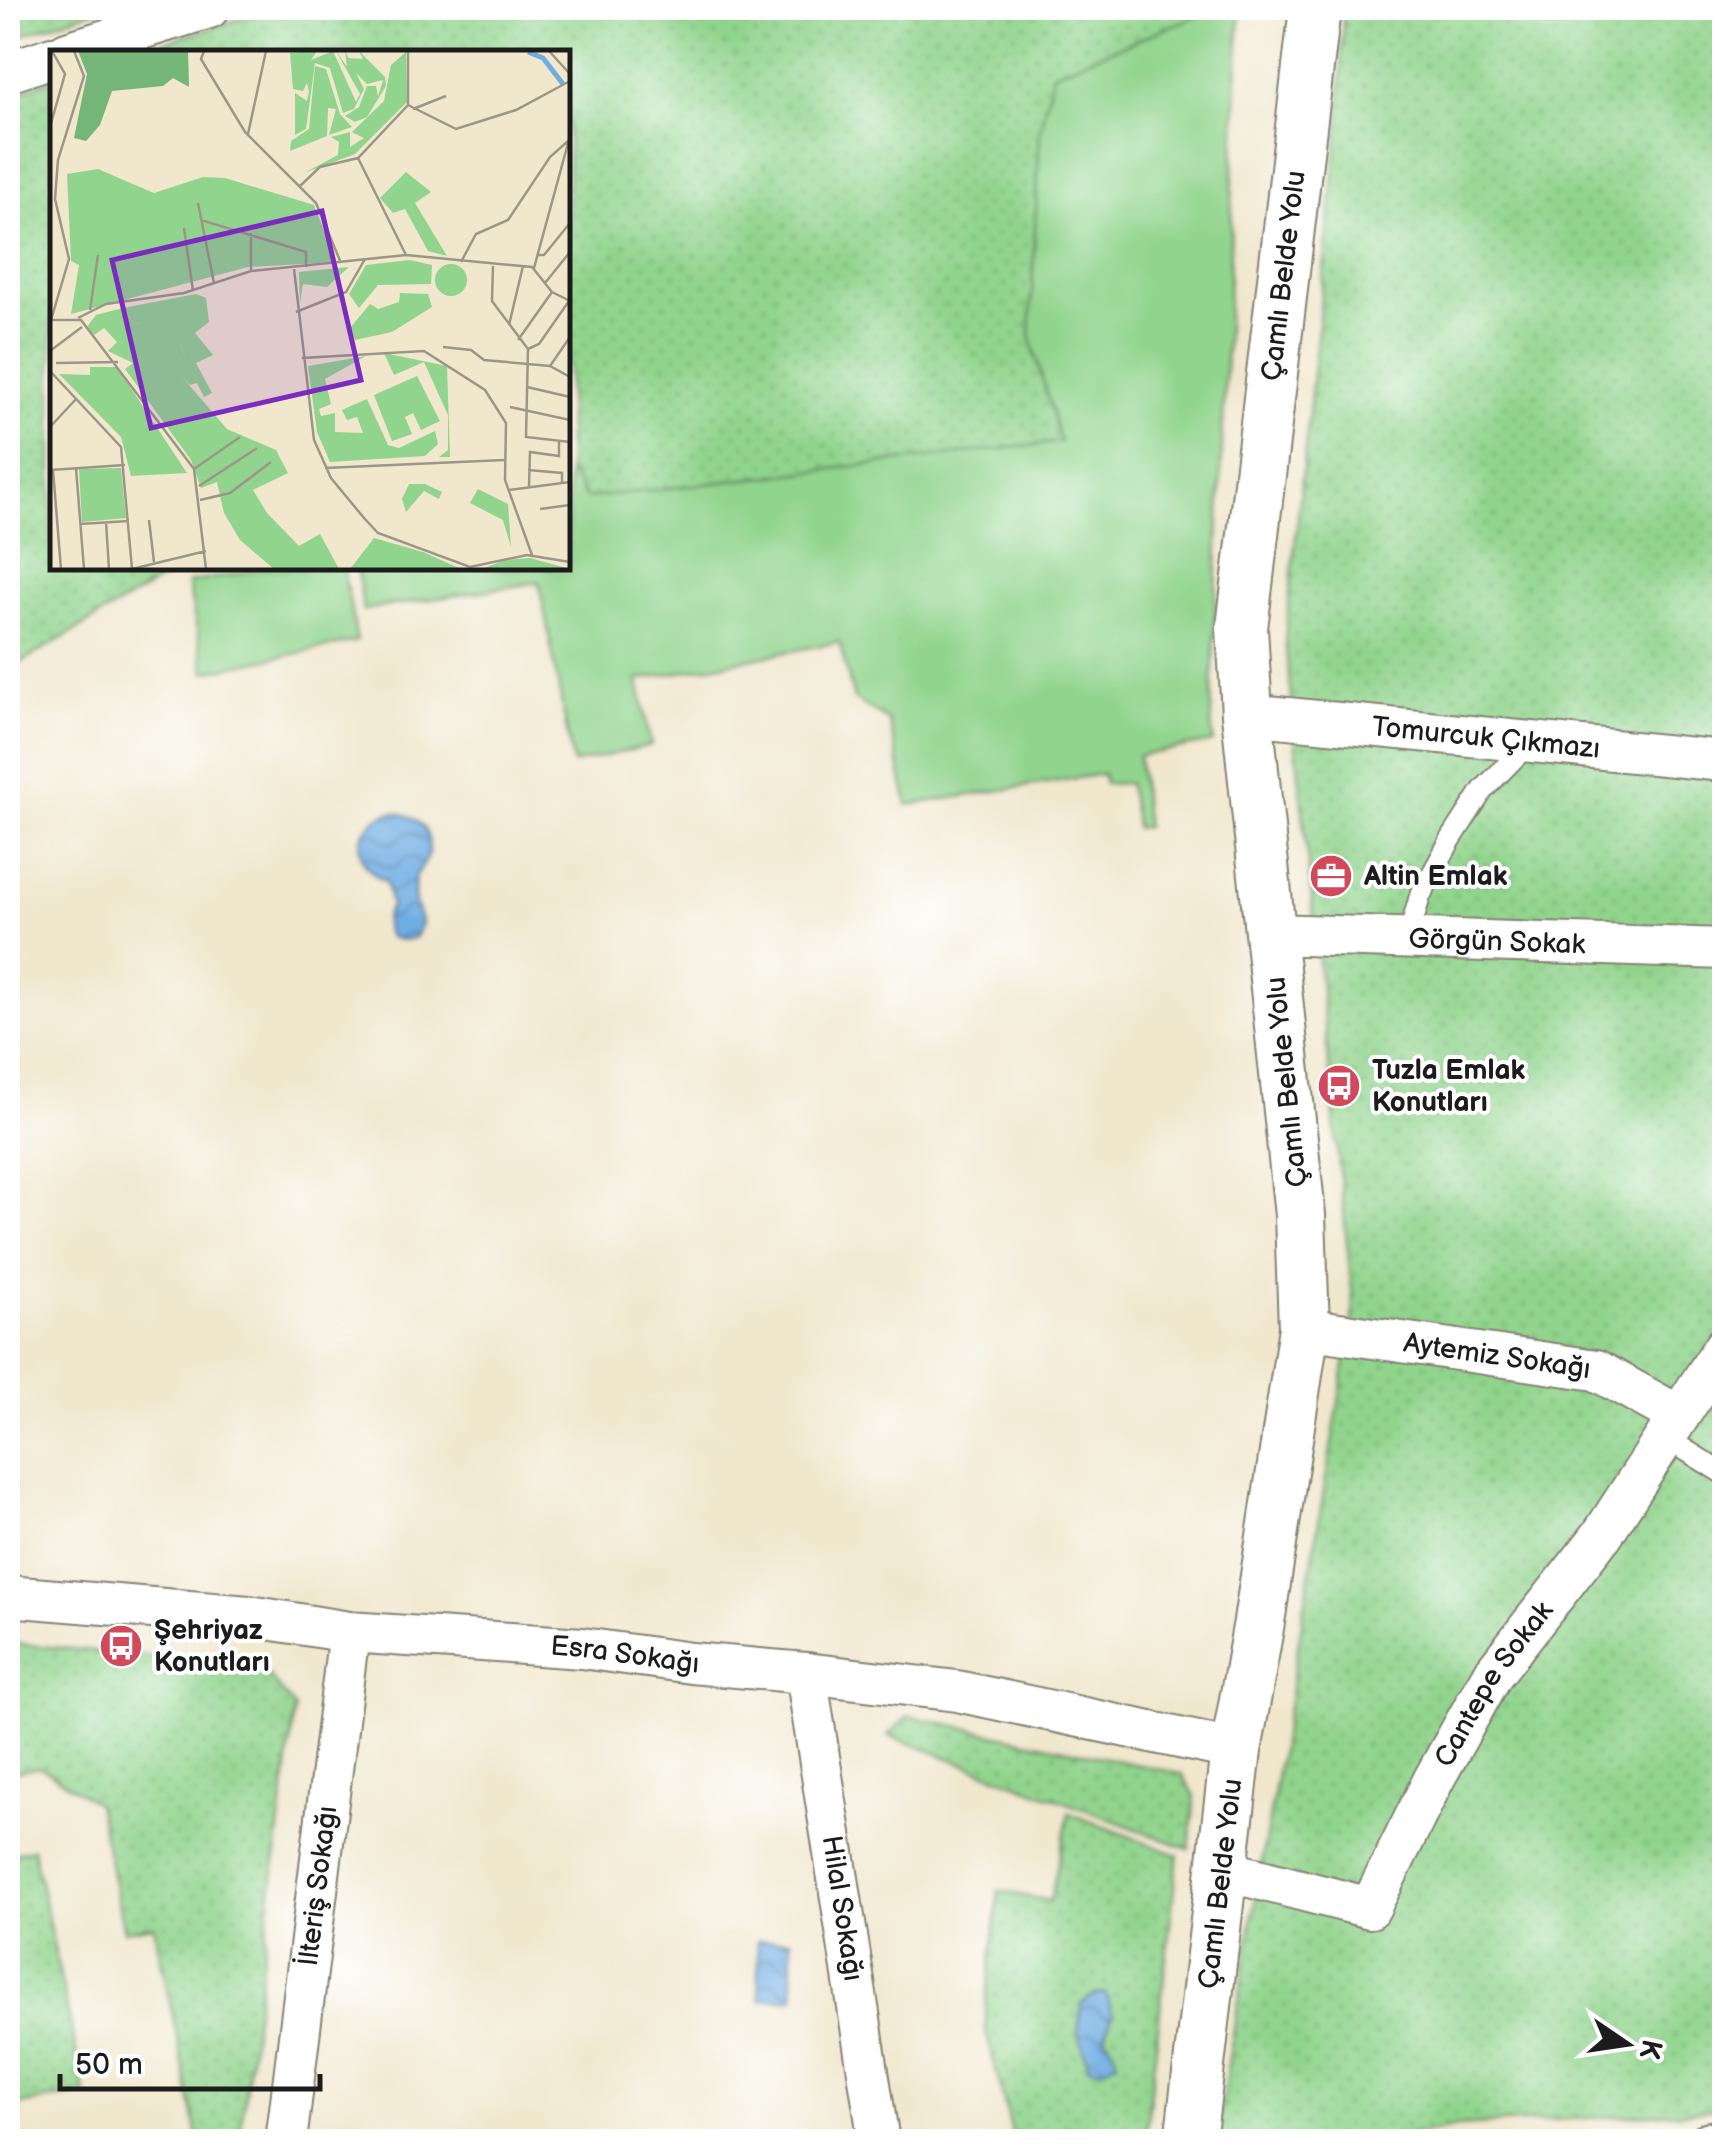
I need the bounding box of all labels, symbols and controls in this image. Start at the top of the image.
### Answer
inset map [50,50,570,570]
street label: Çamlı Belde Yolu [1255,169,1312,383]
street label: Tomurcuk Çıkmazı [1370,710,1601,765]
office icon: Altin Emlak [1308,853,1354,899]
place label: Altin Emlak [1363,860,1508,893]
street label: Görgün Sokak [1408,922,1586,961]
street label: Çamlı Belde Yolu [1260,975,1314,1189]
place label: Tuzla Emlak Konutları [1372,1054,1526,1119]
bus stop icon: Tuzla Emlak Konutları [1316,1063,1362,1109]
street label: Aytemiz Sokağı [1401,1326,1593,1386]
street label: Cantepe Sokak [1428,1595,1560,1773]
place label: Şehriyaz Konutları [154,1614,270,1679]
bus stop icon: Şehriyaz Konutları [98,1623,144,1669]
street label: Esra Sokağı [550,1629,700,1680]
street label: Çamlı Belde Yolu [1192,1777,1249,1991]
street label: İlteriş Sokağı [290,1804,344,1968]
street label: Hilal Sokağı [815,1833,870,1983]
north arrow [1577,1994,1677,2094]
scale bar [60,2029,320,2091]
text: K [1632,2036,1668,2062]
text: 50 m [75,2047,143,2083]

